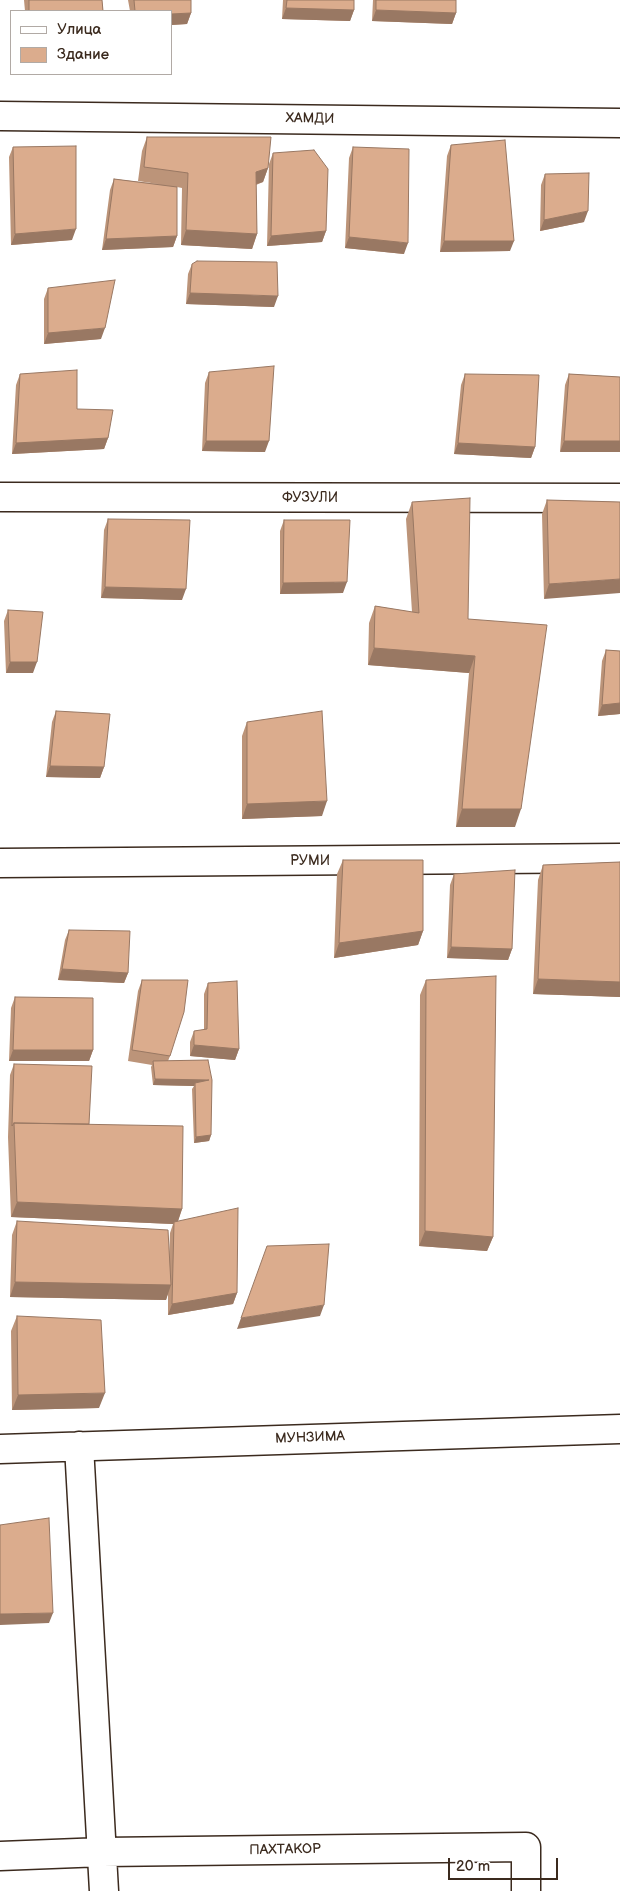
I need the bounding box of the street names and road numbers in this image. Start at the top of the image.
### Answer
street label: ХАМДИ [285,110,335,128]
street label: ФУЗУЛИ [282,490,338,506]
street label: РУМИ [290,853,330,869]
street label: МУНЗИМА [275,1428,345,1448]
street label: ПАХТАКОР [249,1841,321,1859]

